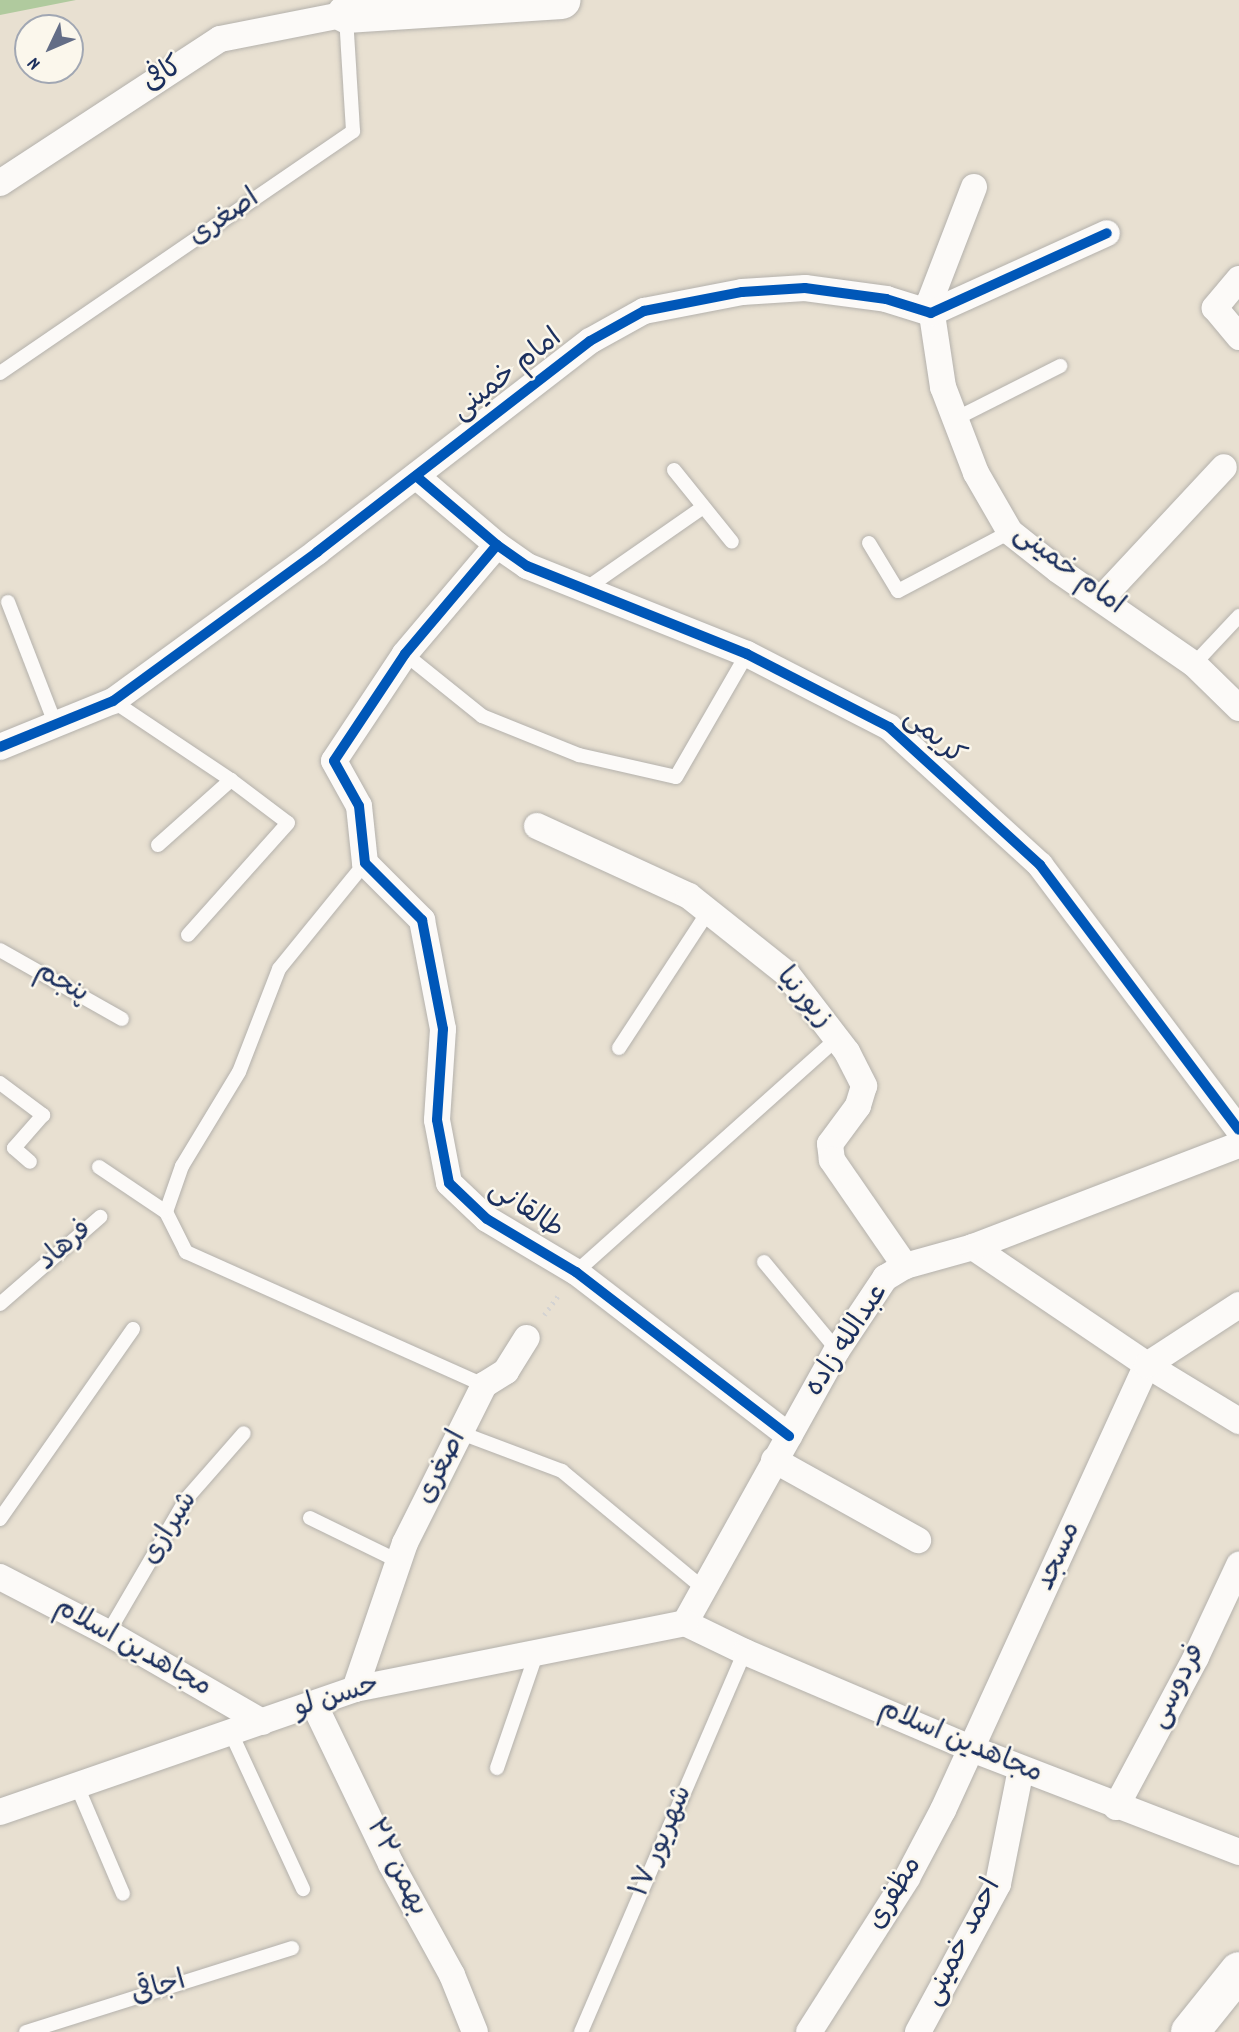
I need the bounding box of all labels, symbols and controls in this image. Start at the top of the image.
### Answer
north arrow [14,14,84,84]
text: N [22,50,48,75]
street label: کافی [138,51,190,101]
street label: اصغری [183,183,267,255]
street label: امام خمینی [446,323,570,429]
street label: امام خمینی [1006,518,1130,624]
street label: کریمی [895,702,971,774]
street label: پنجم [28,956,94,1012]
street label: زیورنیا [767,962,839,1036]
street label: طالقانی [481,1174,569,1248]
street label: فرهاد [32,1214,100,1280]
street label: عبدالله زاده [799,1278,897,1404]
street label: اصغری [410,1426,476,1510]
street label: شیرازی [135,1486,207,1572]
street label: مسجد [1030,1517,1090,1597]
street label: مجاهدین اسلام [48,1592,216,1706]
street label: فردوسی [1143,1639,1215,1735]
street label: حسن لو [290,1669,384,1727]
street label: مجاهدین اسلام [873,1693,1047,1793]
street label: ۱۷ شهریور [624,1781,702,1903]
street label: ۲۲ بهمن [356,1814,434,1922]
street label: مظفری [861,1851,931,1937]
street label: احمد خمینی [918,1874,1010,2012]
street label: اجاقی [128,1966,190,2014]

